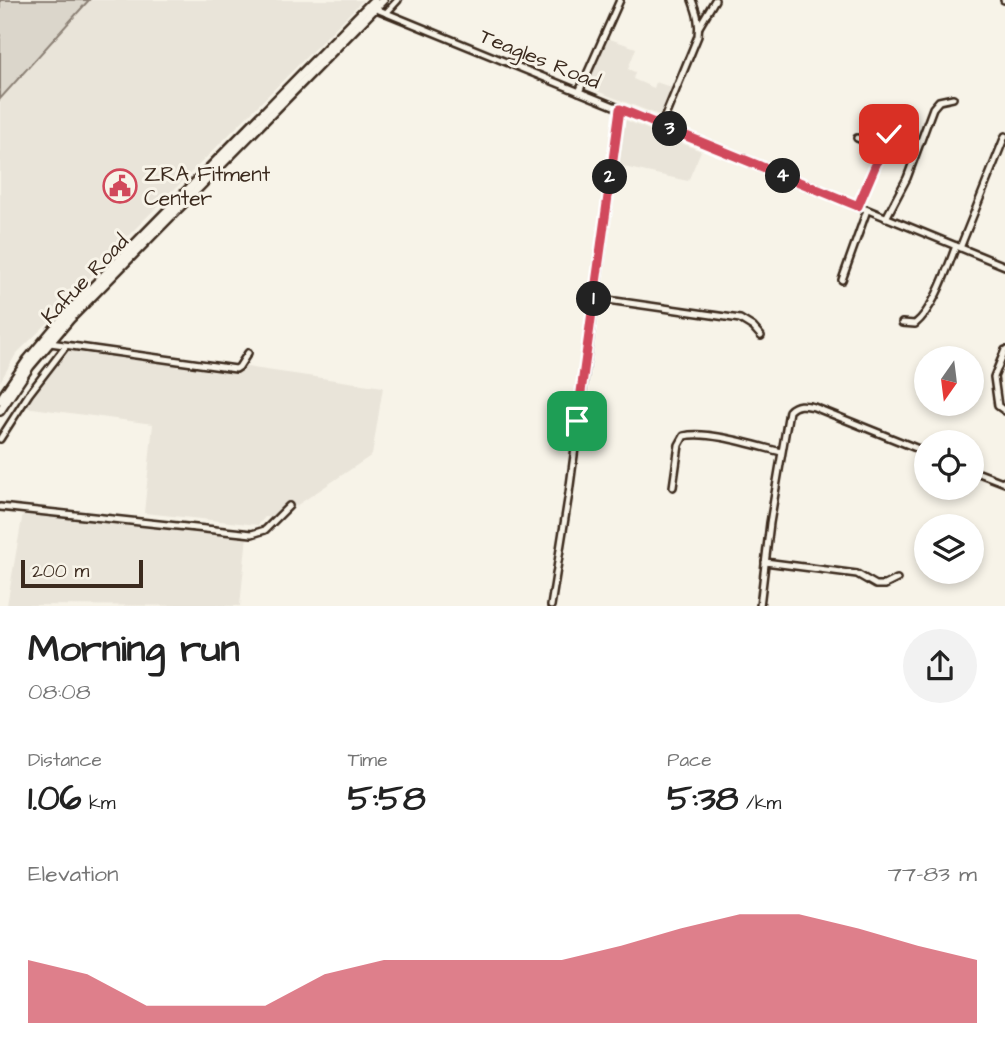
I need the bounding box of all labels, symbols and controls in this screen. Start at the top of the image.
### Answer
street label: Teagles Road [475,22,605,98]
pin [859,104,919,164]
pin: 3 [652,111,688,146]
text: 3 [665,115,674,142]
icon: check [870,115,908,153]
pin: 4 [766,158,800,194]
place label: ZRA Fitment Center [144,160,271,213]
pin: 2 [592,160,628,194]
text: 4 [776,162,789,189]
text: 2 [604,163,615,190]
public building icon: ZRA Fitment Center [101,167,139,205]
street label: Kafue Road [35,228,135,330]
pin: 1 [576,282,612,316]
text: 1 [592,285,595,312]
north arrow [914,346,984,416]
map controls [914,346,984,584]
pin [547,391,607,451]
icon: arrive [558,402,596,440]
button: locate [914,430,984,500]
button: layers [914,514,984,584]
scale bar [21,557,144,589]
text: 200 m [32,558,89,585]
text: Morning run [28,624,240,676]
button: share [903,629,977,703]
text: 08:08 [28,676,91,708]
text: Distance [28,747,102,774]
text: Time [348,747,387,774]
text: Pace [667,747,711,774]
text: 1.06 [28,774,81,823]
text: 5:58 [348,774,426,823]
text: 5:38 [667,774,738,823]
text: km [81,790,116,817]
text: /km [738,790,781,817]
text: Elevation [28,858,119,890]
text: 77–83 m [888,858,977,890]

